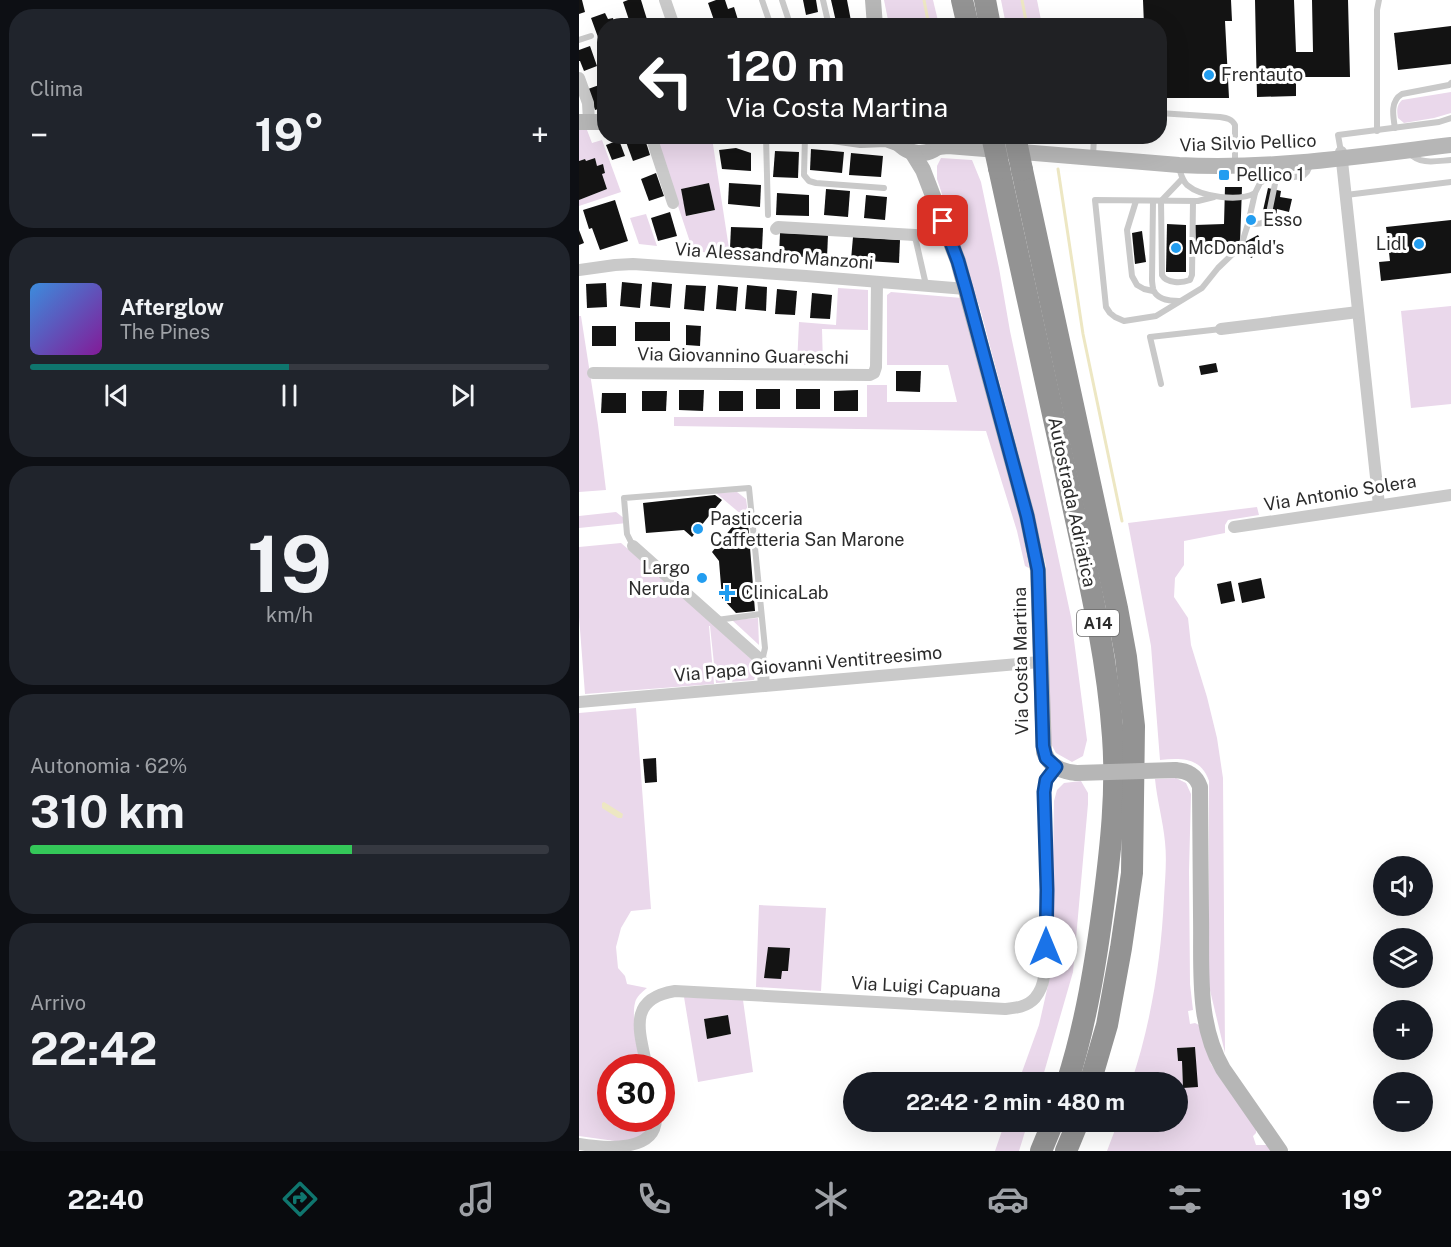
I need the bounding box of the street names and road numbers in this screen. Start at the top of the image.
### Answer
street label: Via Silvio Pellico [1179,130,1317,155]
street label: Via Alessandro Manzoni [674,238,874,273]
street label: Via Giovannino Guareschi [637,343,849,368]
street label: Autostrada Adriatica [1044,415,1101,589]
street label: Via Antonio Solera [1262,470,1418,515]
street label: Via Costa Martina [1009,587,1032,735]
road number: A14 [1077,610,1119,636]
street label: Via Papa Giovanni Ventitreesimo [673,641,943,686]
street label: Via Luigi Capuana [851,972,1001,1001]

